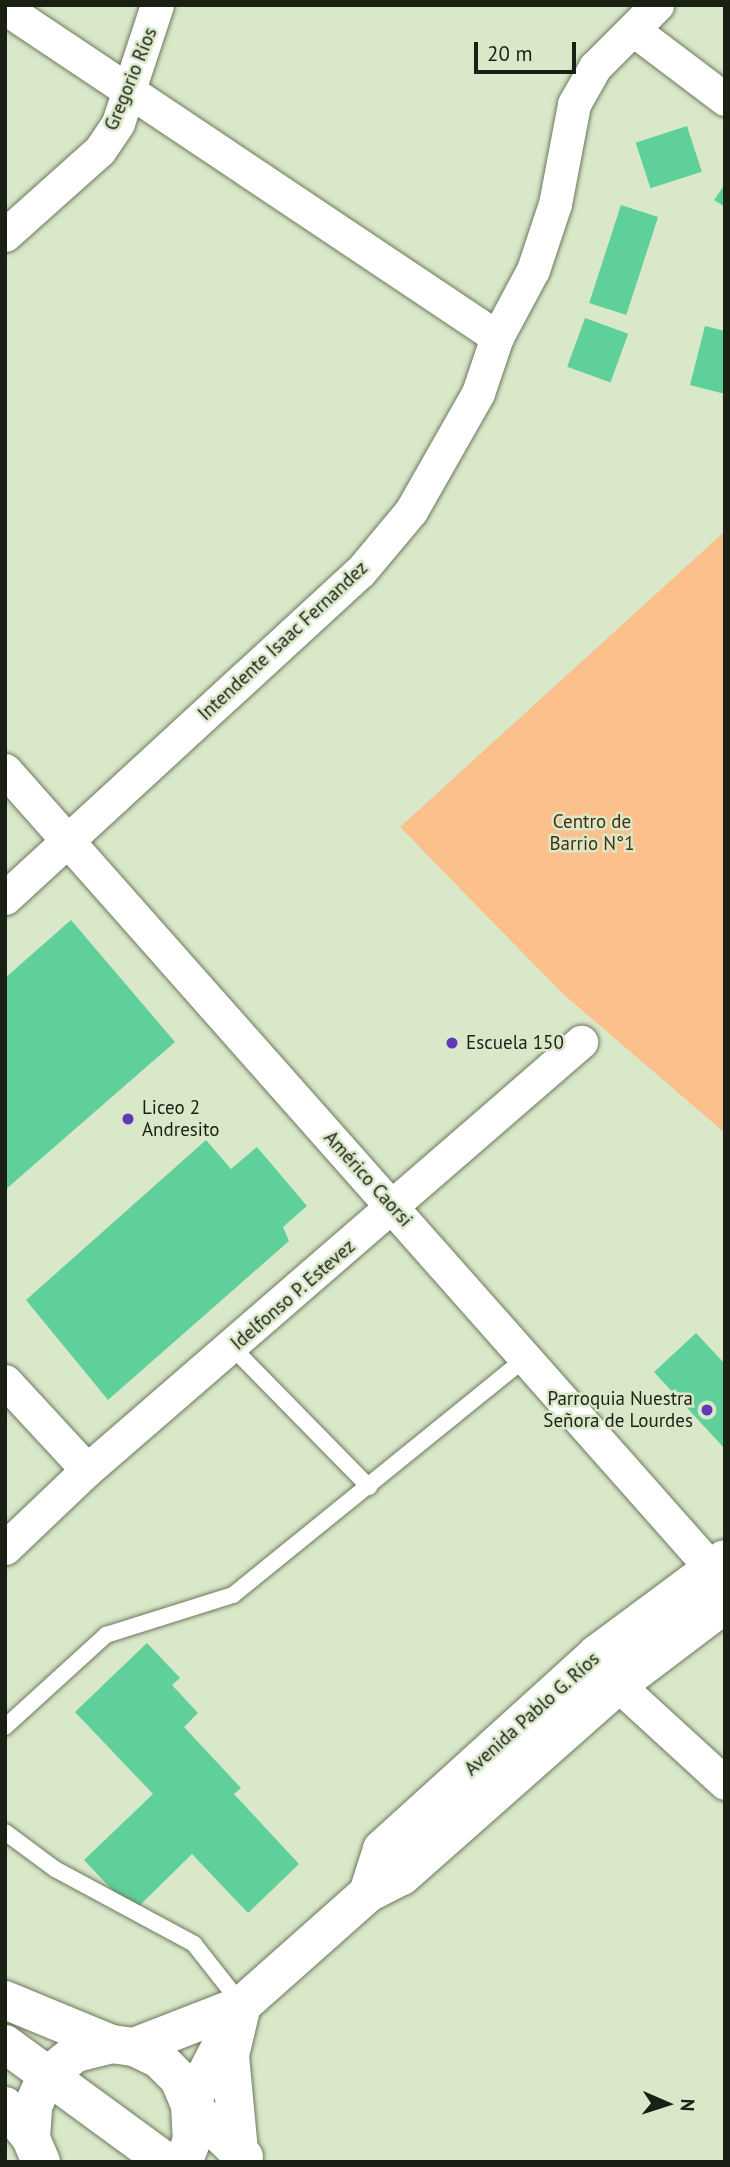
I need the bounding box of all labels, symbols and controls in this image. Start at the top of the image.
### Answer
street label: Gregorio Ríos [100,24,162,134]
scale bar [478,28,580,72]
text: 20 m [487,40,533,67]
street label: Intendente Isaac Fernandez [193,556,373,726]
park label: Centro de Barrio N°1 [549,811,635,855]
place label: Escuela 150 [466,1032,564,1054]
marker: Escuela 150 [444,1035,460,1051]
place label: Liceo 2 Andresito [142,1097,219,1141]
marker: Liceo 2 Andresito [120,1111,136,1127]
street label: Américo Caorsi [319,1126,417,1232]
street label: Idelfonso P. Estevez [226,1234,360,1356]
place label: Parroquia Nuestra Señora de Lourdes [543,1388,693,1432]
marker: Parroquia Nuestra Señora de Lourdes [699,1402,715,1418]
street label: Avenida Pablo G. Ríos [459,1647,605,1781]
north arrow [632,2069,702,2139]
text: N [676,2098,700,2112]

